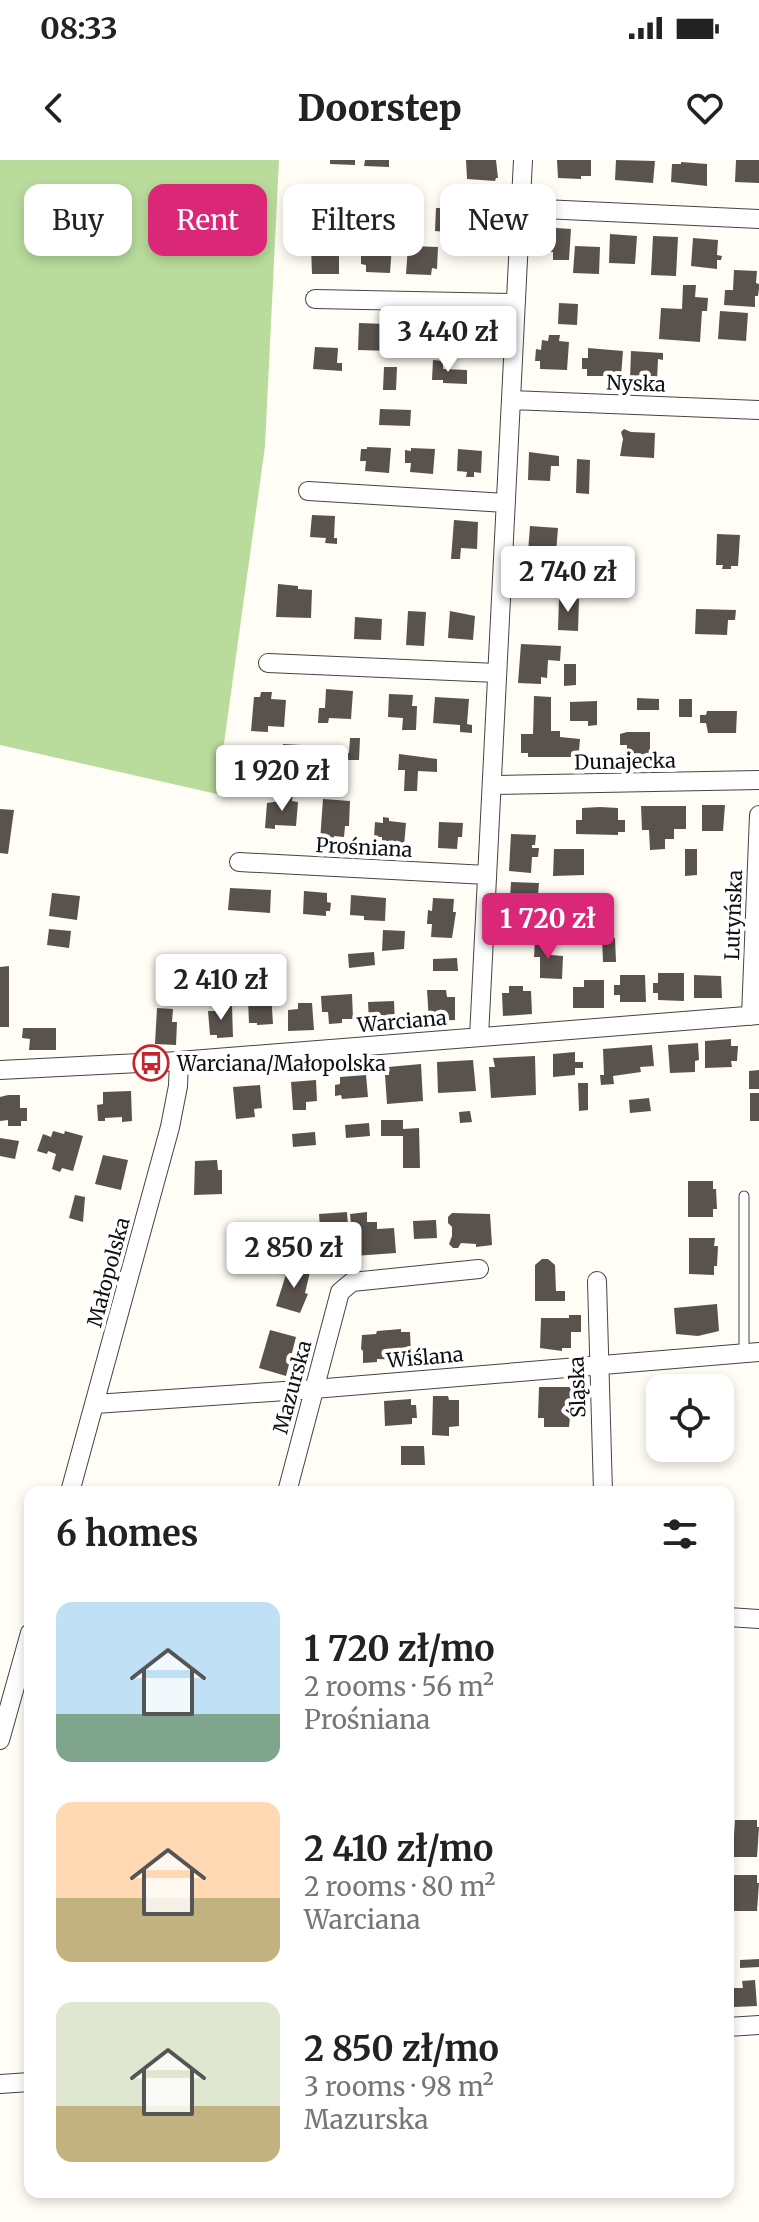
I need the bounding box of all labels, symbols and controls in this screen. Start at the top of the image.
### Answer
text: 08:33 [40,9,118,47]
icon: back [32,86,76,130]
text: Doorstep [297,86,462,131]
icon: heart [683,86,727,130]
chip: Buy [24,184,132,256]
chip: Rent [148,184,267,256]
chip: Filters [283,184,424,256]
chip: New [440,184,556,256]
pin: 3 440 zł [365,306,531,374]
text: 3 440 zł [397,315,499,348]
street label: Nyska [606,369,667,397]
pin: 2 740 zł [485,546,651,614]
text: 2 740 zł [519,555,617,588]
pin: 1 920 zł [199,745,365,813]
street label: Dunajecka [574,748,676,774]
text: 1 920 zł [234,754,330,787]
street label: Prośniana [315,832,413,862]
street label: Lutyńska [719,869,747,961]
pin: 1 720 zł [465,893,631,961]
text: 1 720 zł [500,902,596,935]
pin: 2 410 zł [138,954,304,1022]
text: 2 410 zł [174,963,268,996]
street label: Warciana [355,1005,448,1037]
bus stop icon: Warciana/Małopolska [132,1044,170,1082]
place label: Warciana/Małopolska [176,1051,386,1076]
street label: Małopolska [81,1214,135,1330]
pin: 2 850 zł [211,1222,377,1290]
text: 2 850 zł [245,1231,343,1264]
street label: Mazurska [268,1337,317,1436]
street label: Wiślana [385,1341,465,1373]
street label: Śląska [562,1355,591,1418]
map controls [646,1374,734,1462]
button: locate [646,1374,734,1462]
icon: filters [658,1512,702,1556]
text: 6 homes [56,1513,198,1555]
text: 1 720 zł/mo [304,1628,495,1670]
icon: home [120,1634,216,1730]
text: 2 rooms · 56 m² [304,1670,494,1703]
text: Prośniana [304,1703,430,1736]
text: 2 410 zł/mo [304,1828,493,1870]
icon: home [120,1834,216,1930]
text: 2 rooms · 80 m² [304,1870,495,1903]
text: Warciana [304,1903,420,1936]
text: 2 850 zł/mo [304,2028,499,2070]
icon: home [120,2034,216,2130]
text: 3 rooms · 98 m² [304,2070,494,2103]
text: Mazurska [304,2103,428,2136]

